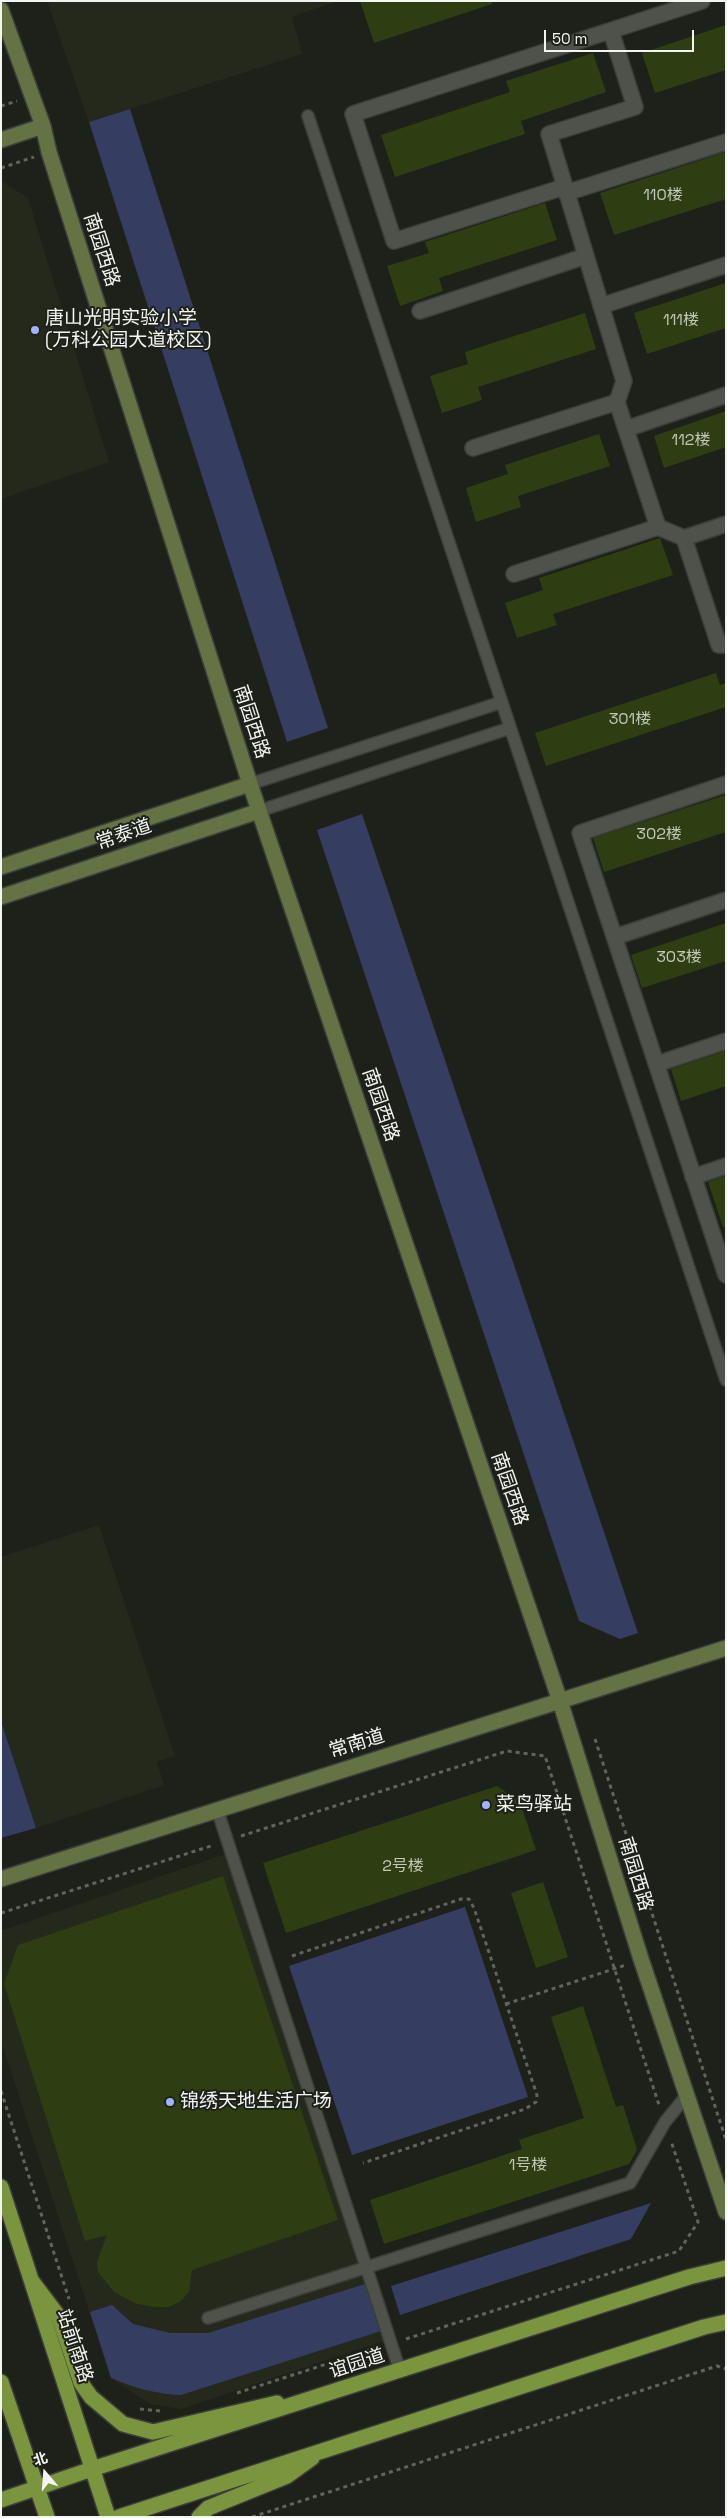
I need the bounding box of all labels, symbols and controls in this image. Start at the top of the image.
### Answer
scale bar [547,20,697,52]
text: 50 m [552,29,587,48]
house number: 110楼 [643,186,683,206]
street label: 南园西路 [78,210,124,290]
place label: 唐山光明实验小学 (万科公园大道校区) [45,308,211,352]
house number: 111楼 [663,311,699,331]
marker: 唐山光明实验小学 (万科公园大道校区) [29,324,41,336]
house number: 112楼 [671,431,711,451]
street label: 南园西路 [228,682,274,762]
house number: 301楼 [609,710,651,730]
street label: 常泰道 [93,815,155,855]
house number: 302楼 [636,825,682,845]
house number: 303楼 [656,948,702,968]
street label: 南园西路 [357,1065,403,1145]
street label: 南园西路 [486,1449,532,1529]
street label: 常南道 [326,1725,388,1763]
place label: 菜鸟驿站 [496,1794,572,1816]
marker: 菜鸟驿站 [480,1799,492,1811]
street label: 南园西路 [613,1834,657,1914]
house number: 2号楼 [382,1857,424,1877]
place label: 锦绣天地生活广场 [180,2091,332,2113]
marker: 锦绣天地生活广场 [164,2096,176,2108]
house number: 1号楼 [509,2156,547,2176]
street label: 站前南路 [51,2306,97,2386]
street label: 谊园道 [326,2344,388,2384]
north arrow [20,2448,70,2498]
text: 北 [31,2448,50,2469]

